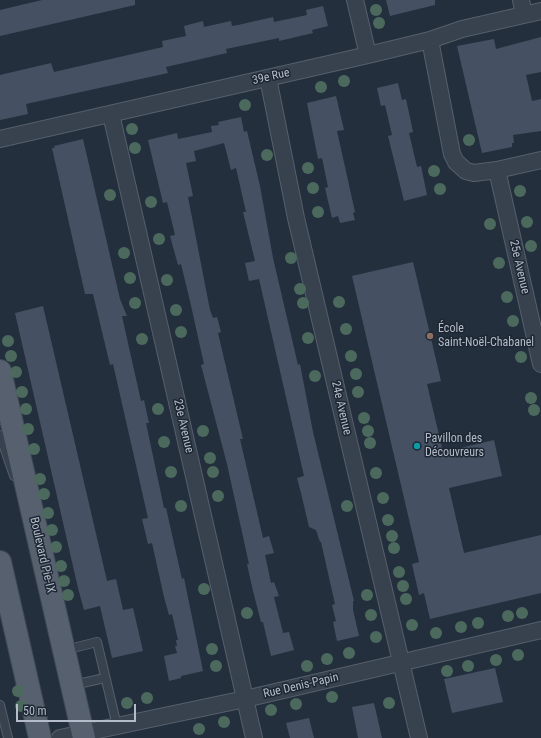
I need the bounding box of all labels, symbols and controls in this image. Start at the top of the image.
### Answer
street label: 39e Rue [251,66,291,88]
street label: 25e Avenue [506,239,532,295]
place label: École Saint-Noël-Chabanel [438,322,534,350]
marker: École Saint-Noël-Chabanel [425,331,435,341]
street label: 24e Avenue [328,380,354,436]
street label: 23e Avenue [170,398,196,454]
place label: Pavillon des Découvreurs [425,432,484,460]
marker: Pavillon des Découvreurs [412,441,422,451]
street label: Boulevard Pie-IX [26,516,58,594]
street label: Rue Denis-Papin [262,670,340,702]
scale bar [18,696,138,722]
text: 50 m [23,704,47,718]

